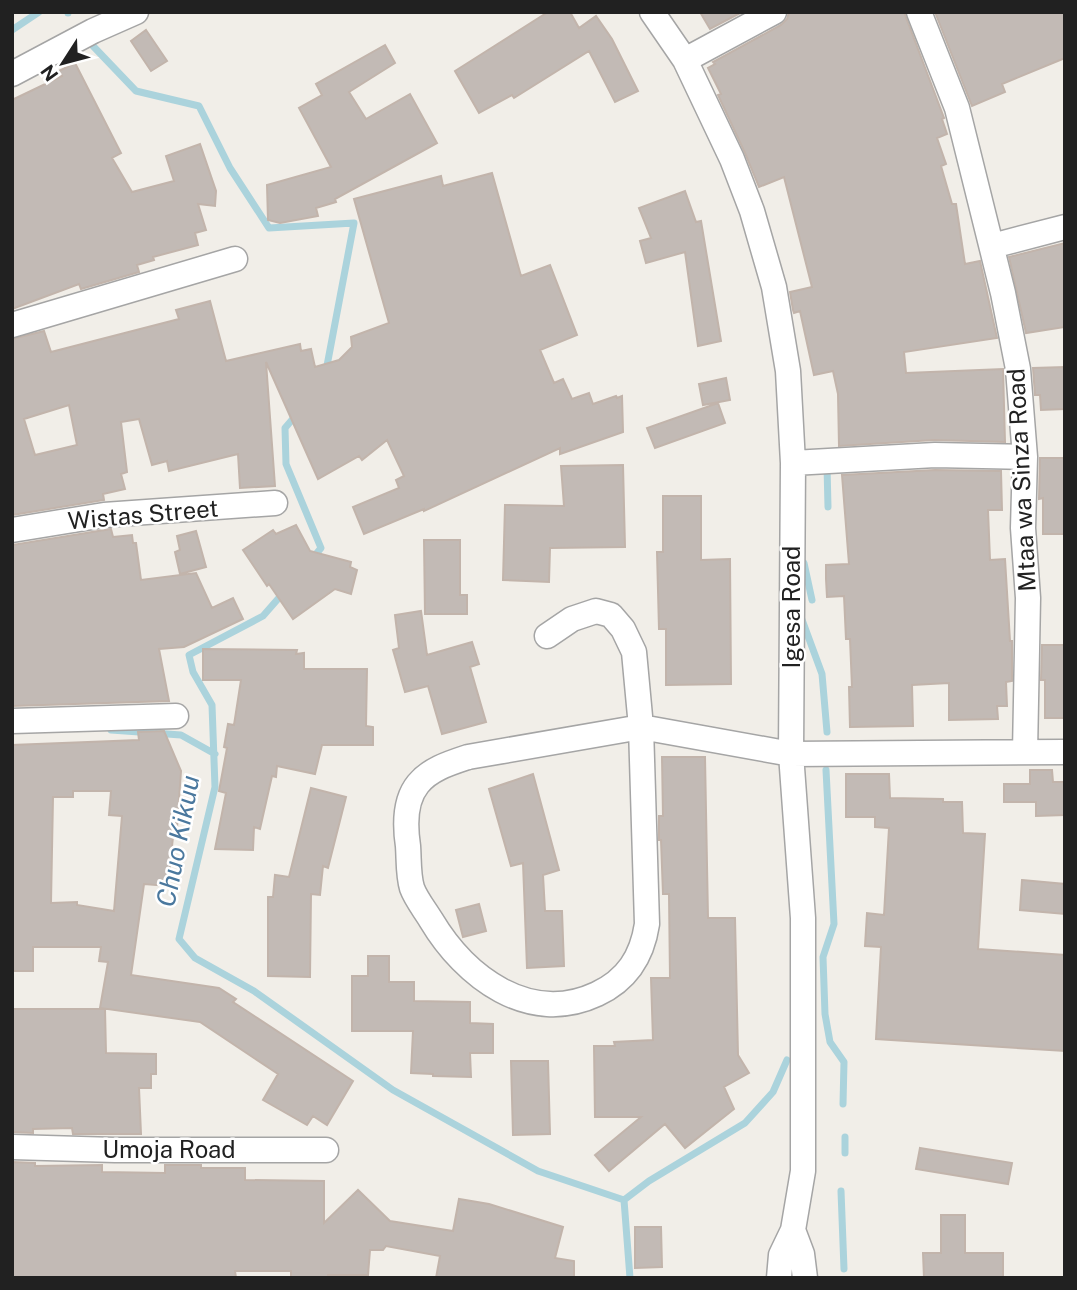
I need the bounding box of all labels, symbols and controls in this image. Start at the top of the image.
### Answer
north arrow [28,28,98,98]
text: N [36,61,63,85]
street label: Mtaa wa Sinza Road [1001,368,1041,592]
street label: Wistas Street [66,493,219,535]
street label: Igesa Road [777,546,805,668]
water label: Chuo Kikuu [150,772,205,909]
street label: Umoja Road [102,1135,236,1163]

